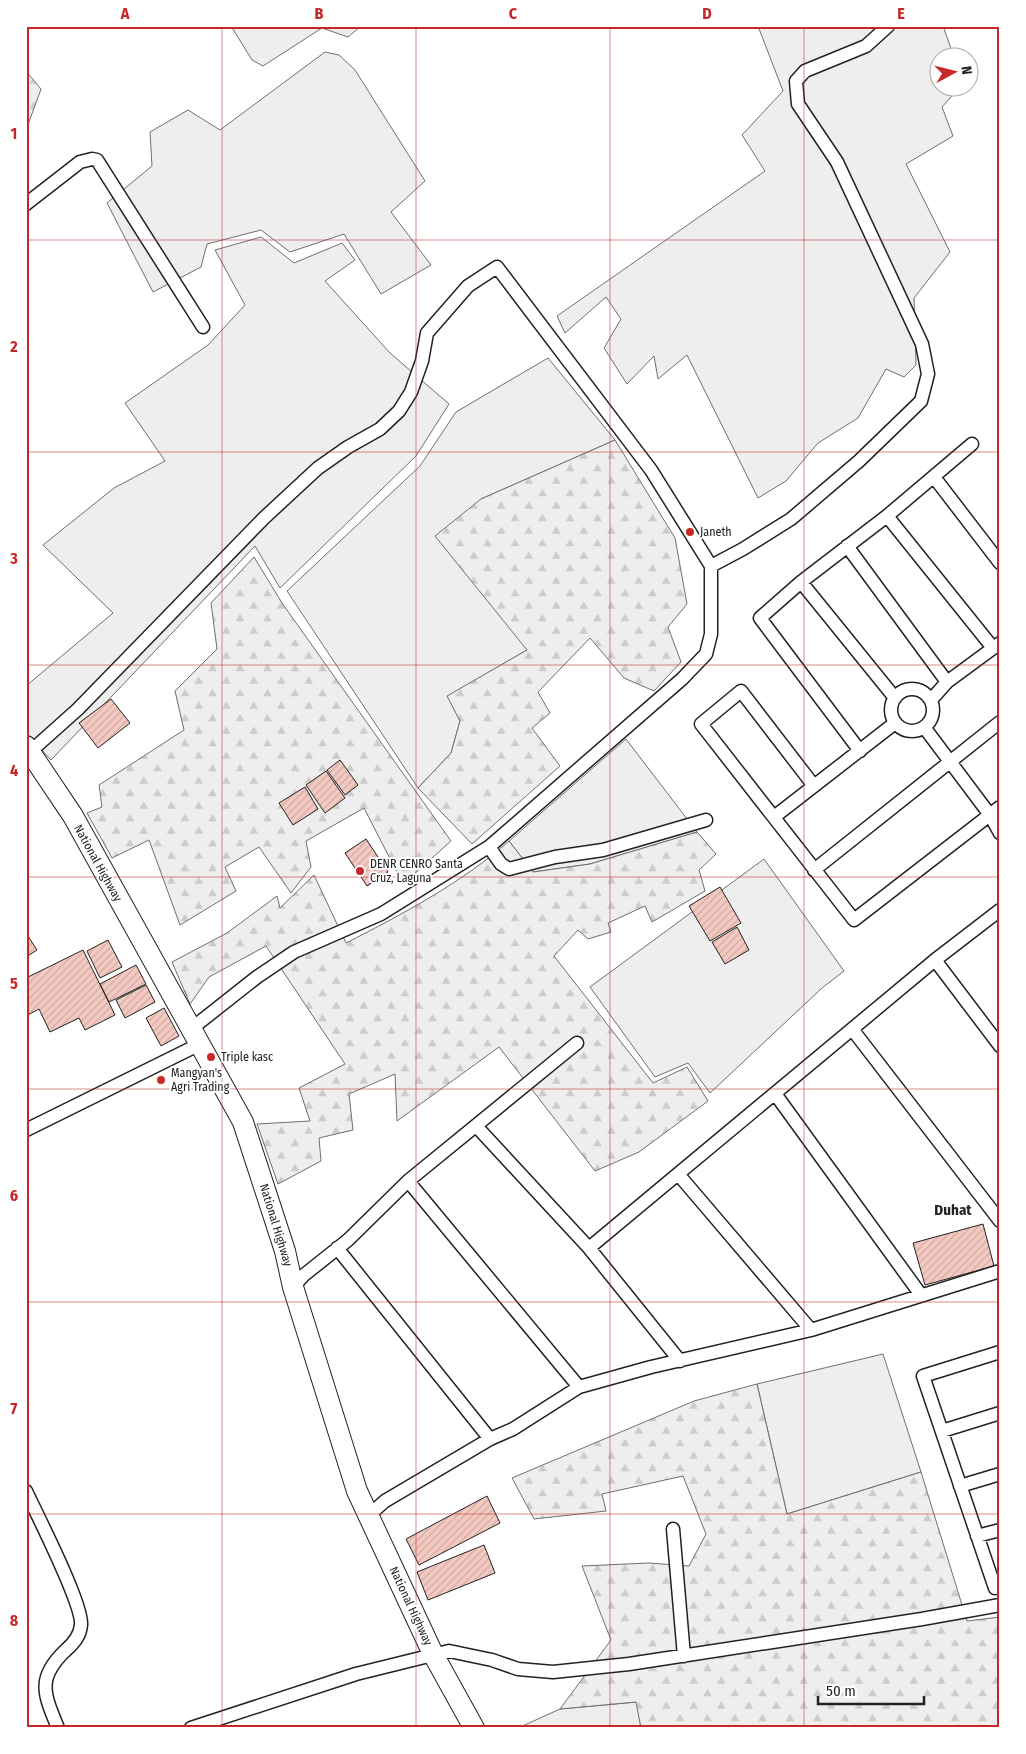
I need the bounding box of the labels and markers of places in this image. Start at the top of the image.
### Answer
place label: Janeth [700,525,732,539]
marker: Janeth [684,526,696,538]
place label: DENR CENRO Santa Cruz, Laguna [370,857,463,885]
marker: DENR CENRO Santa Cruz, Laguna [354,865,366,877]
place label: Triple kasc [221,1050,273,1064]
marker: Triple kasc [205,1051,217,1063]
place label: Mangyan's Agri Trading [171,1066,230,1094]
marker: Mangyan's Agri Trading [155,1074,167,1086]

